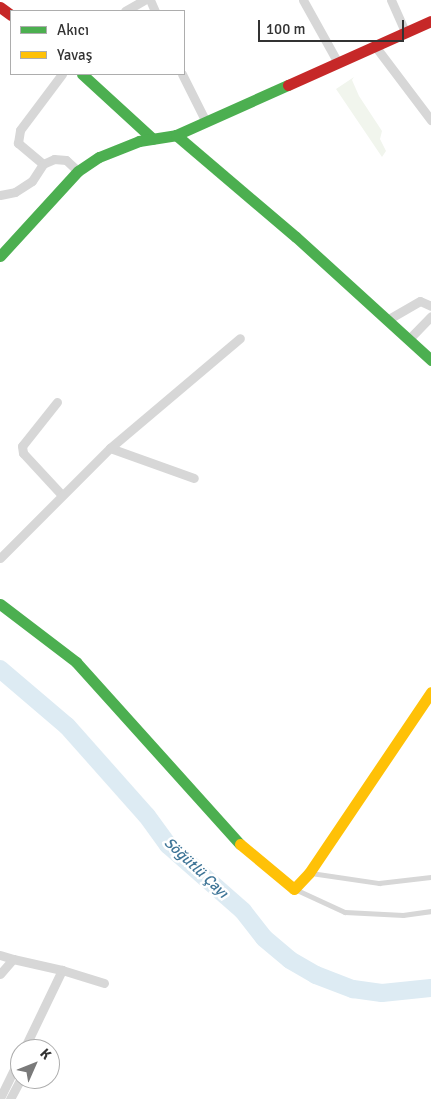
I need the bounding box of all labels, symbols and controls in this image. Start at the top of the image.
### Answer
legend [10,10,185,75]
scale bar [261,10,407,42]
text: 100 m [266,20,306,38]
text: Akıcı [57,21,89,39]
text: Yavaş [57,46,92,64]
water label: Söğütlü Çayı [160,834,232,902]
north arrow [10,1039,60,1089]
text: K [36,1045,55,1063]

